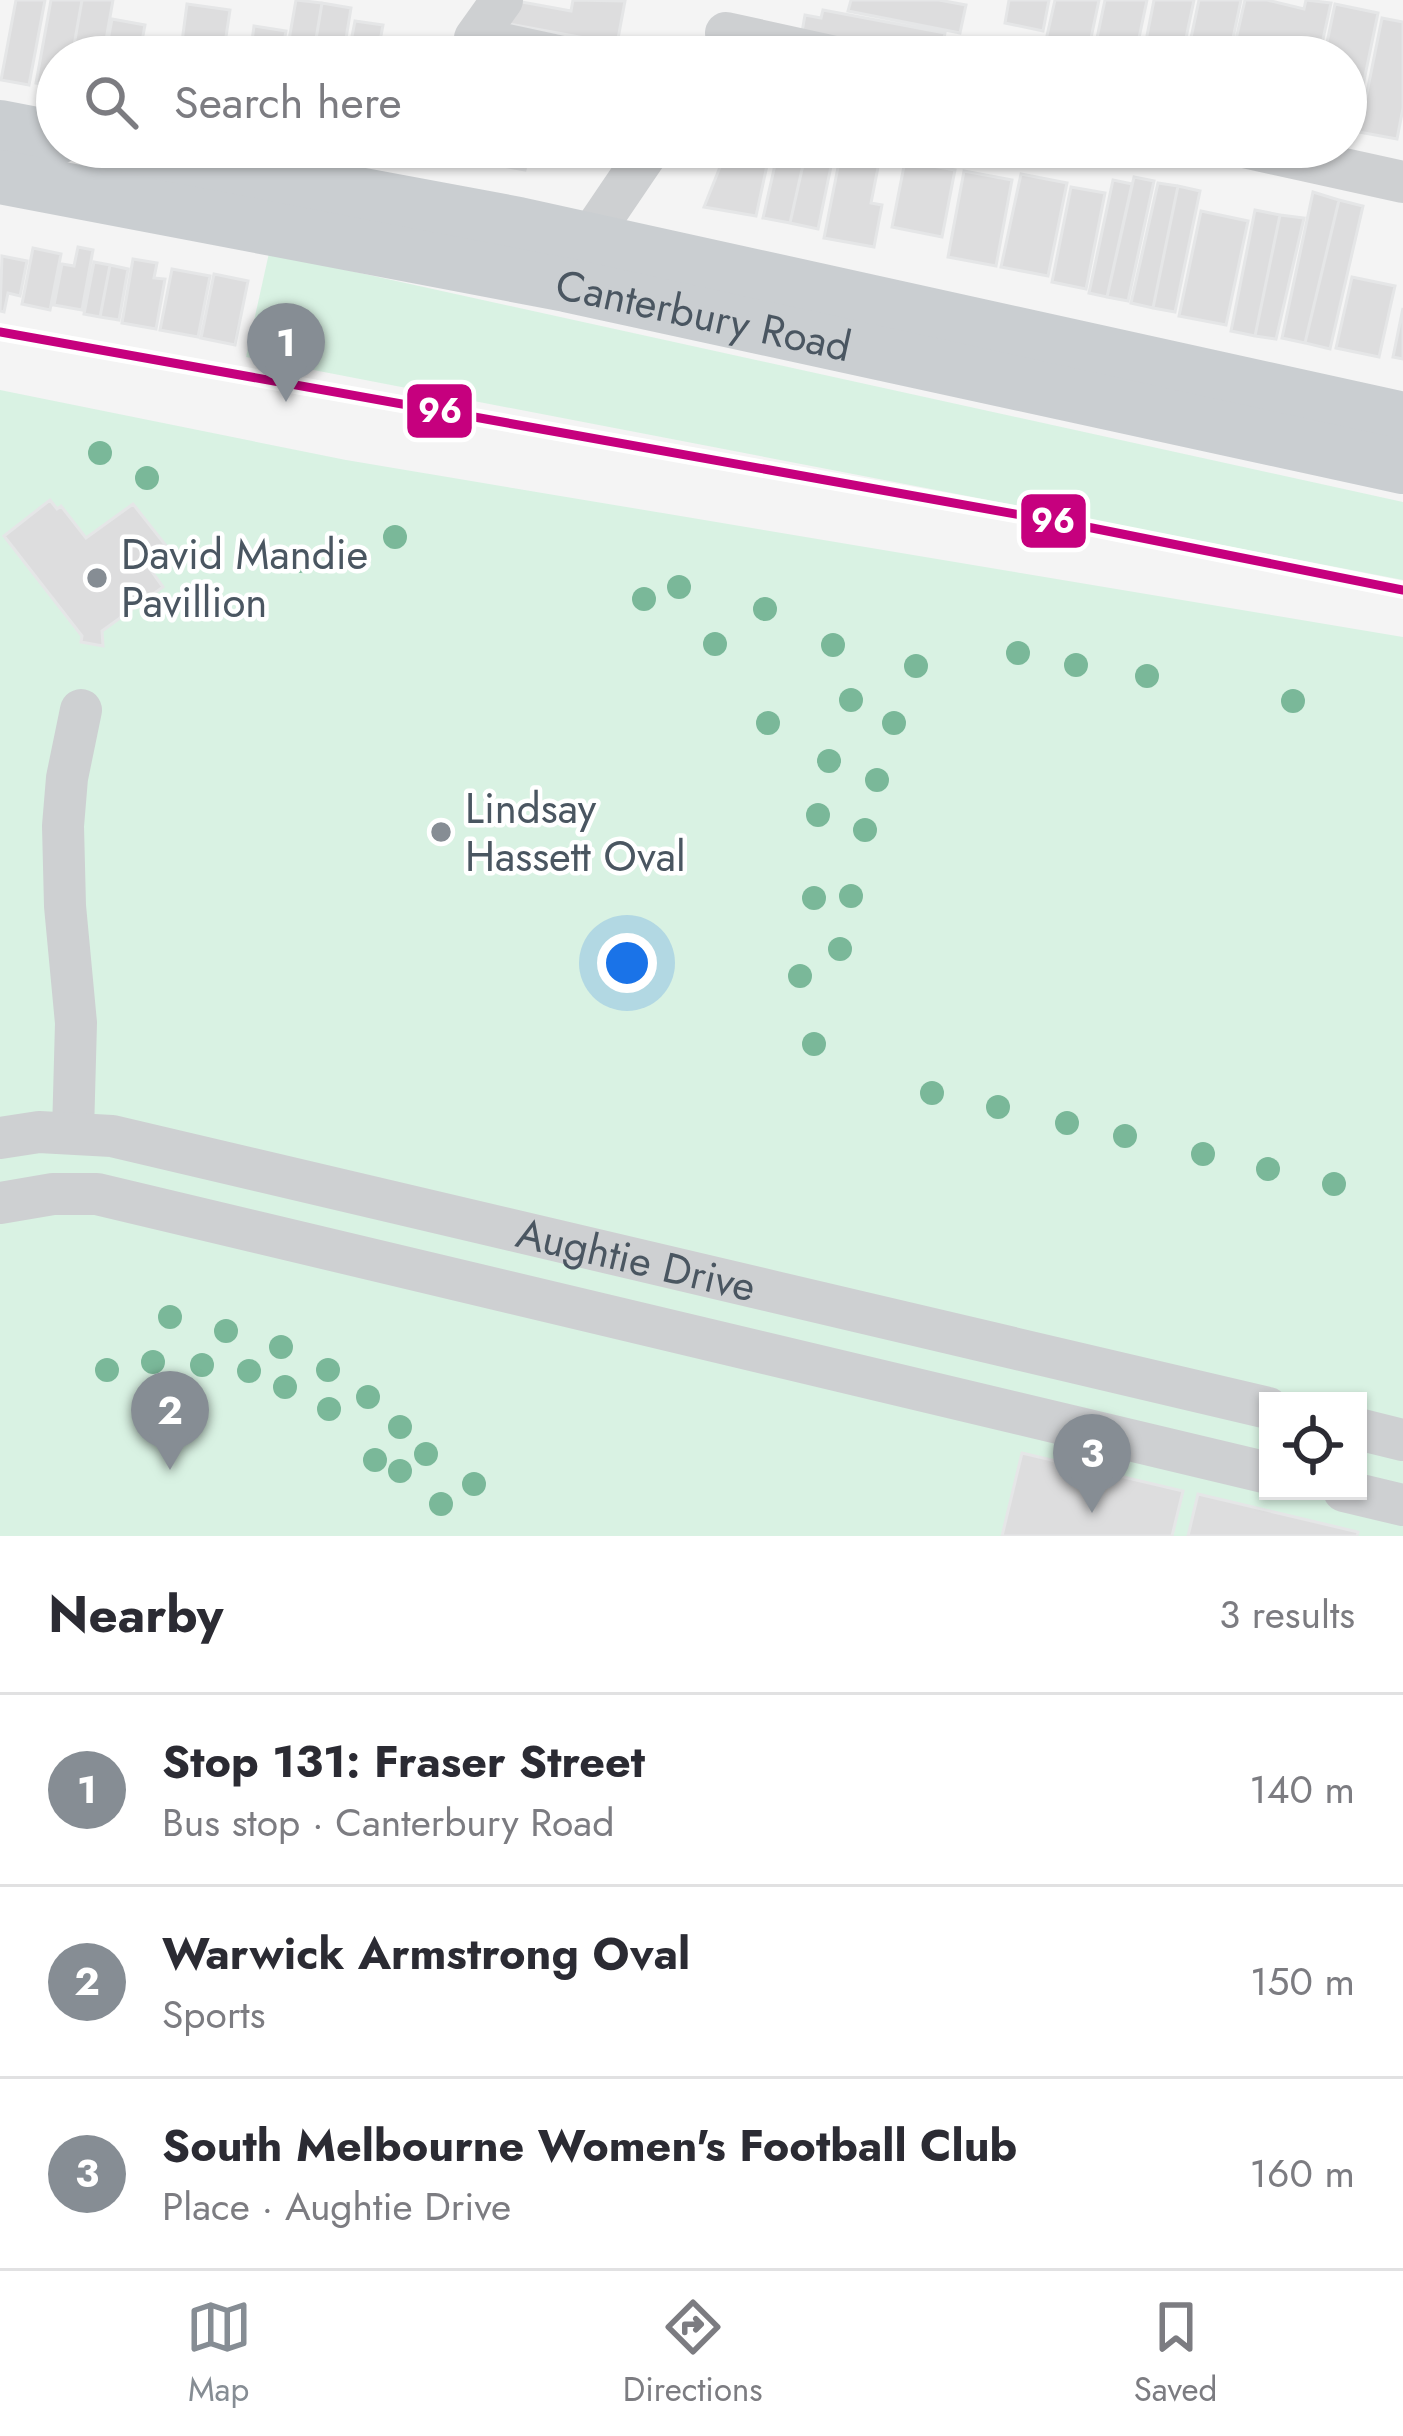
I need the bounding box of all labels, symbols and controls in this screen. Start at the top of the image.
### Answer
search box [36,36,1367,168]
icon: search [78,69,144,135]
text: Search here [174,70,402,135]
street label: Canterbury Road [550,253,857,377]
pin: 1 [247,303,325,402]
line badge: 96 [405,382,474,440]
text: 96 [418,387,462,434]
line badge: 96 [1019,492,1088,550]
text: 96 [1031,497,1075,544]
place label: David Mandie Pavillion [121,524,368,633]
marker: David Mandie Pavillion [84,565,110,591]
place label: Lindsay Hassett Oval [465,778,686,887]
marker: Lindsay Hassett Oval [428,819,454,845]
your location [597,933,657,993]
street label: Aughtie Drive [511,1202,762,1317]
pin: 2 [131,1371,209,1470]
map controls [1259,1392,1367,1500]
button: locate [1259,1392,1367,1500]
pin: 3 [1053,1414,1131,1513]
text: Nearby [48,1577,223,1651]
text: 3 results [1219,1586,1355,1643]
text: Stop 131: Fraser Street [162,1729,645,1794]
text: 1 [77,1761,97,1818]
text: 140 m [1249,1761,1355,1818]
text: Bus stop · Canterbury Road [162,1794,614,1851]
text: Warwick Armstrong Oval [162,1921,690,1986]
text: 2 [74,1953,100,2010]
text: 150 m [1250,1953,1355,2010]
text: Sports [162,1986,265,2043]
text: South Melbourne Women's Football Club [162,2113,1017,2178]
text: 3 [75,2145,99,2202]
text: 160 m [1249,2145,1355,2202]
text: Place · Aughtie Drive [162,2178,511,2235]
tab: Map [186,2294,252,2413]
tab: Directions [623,2294,763,2413]
tab: Saved [1134,2294,1217,2413]

